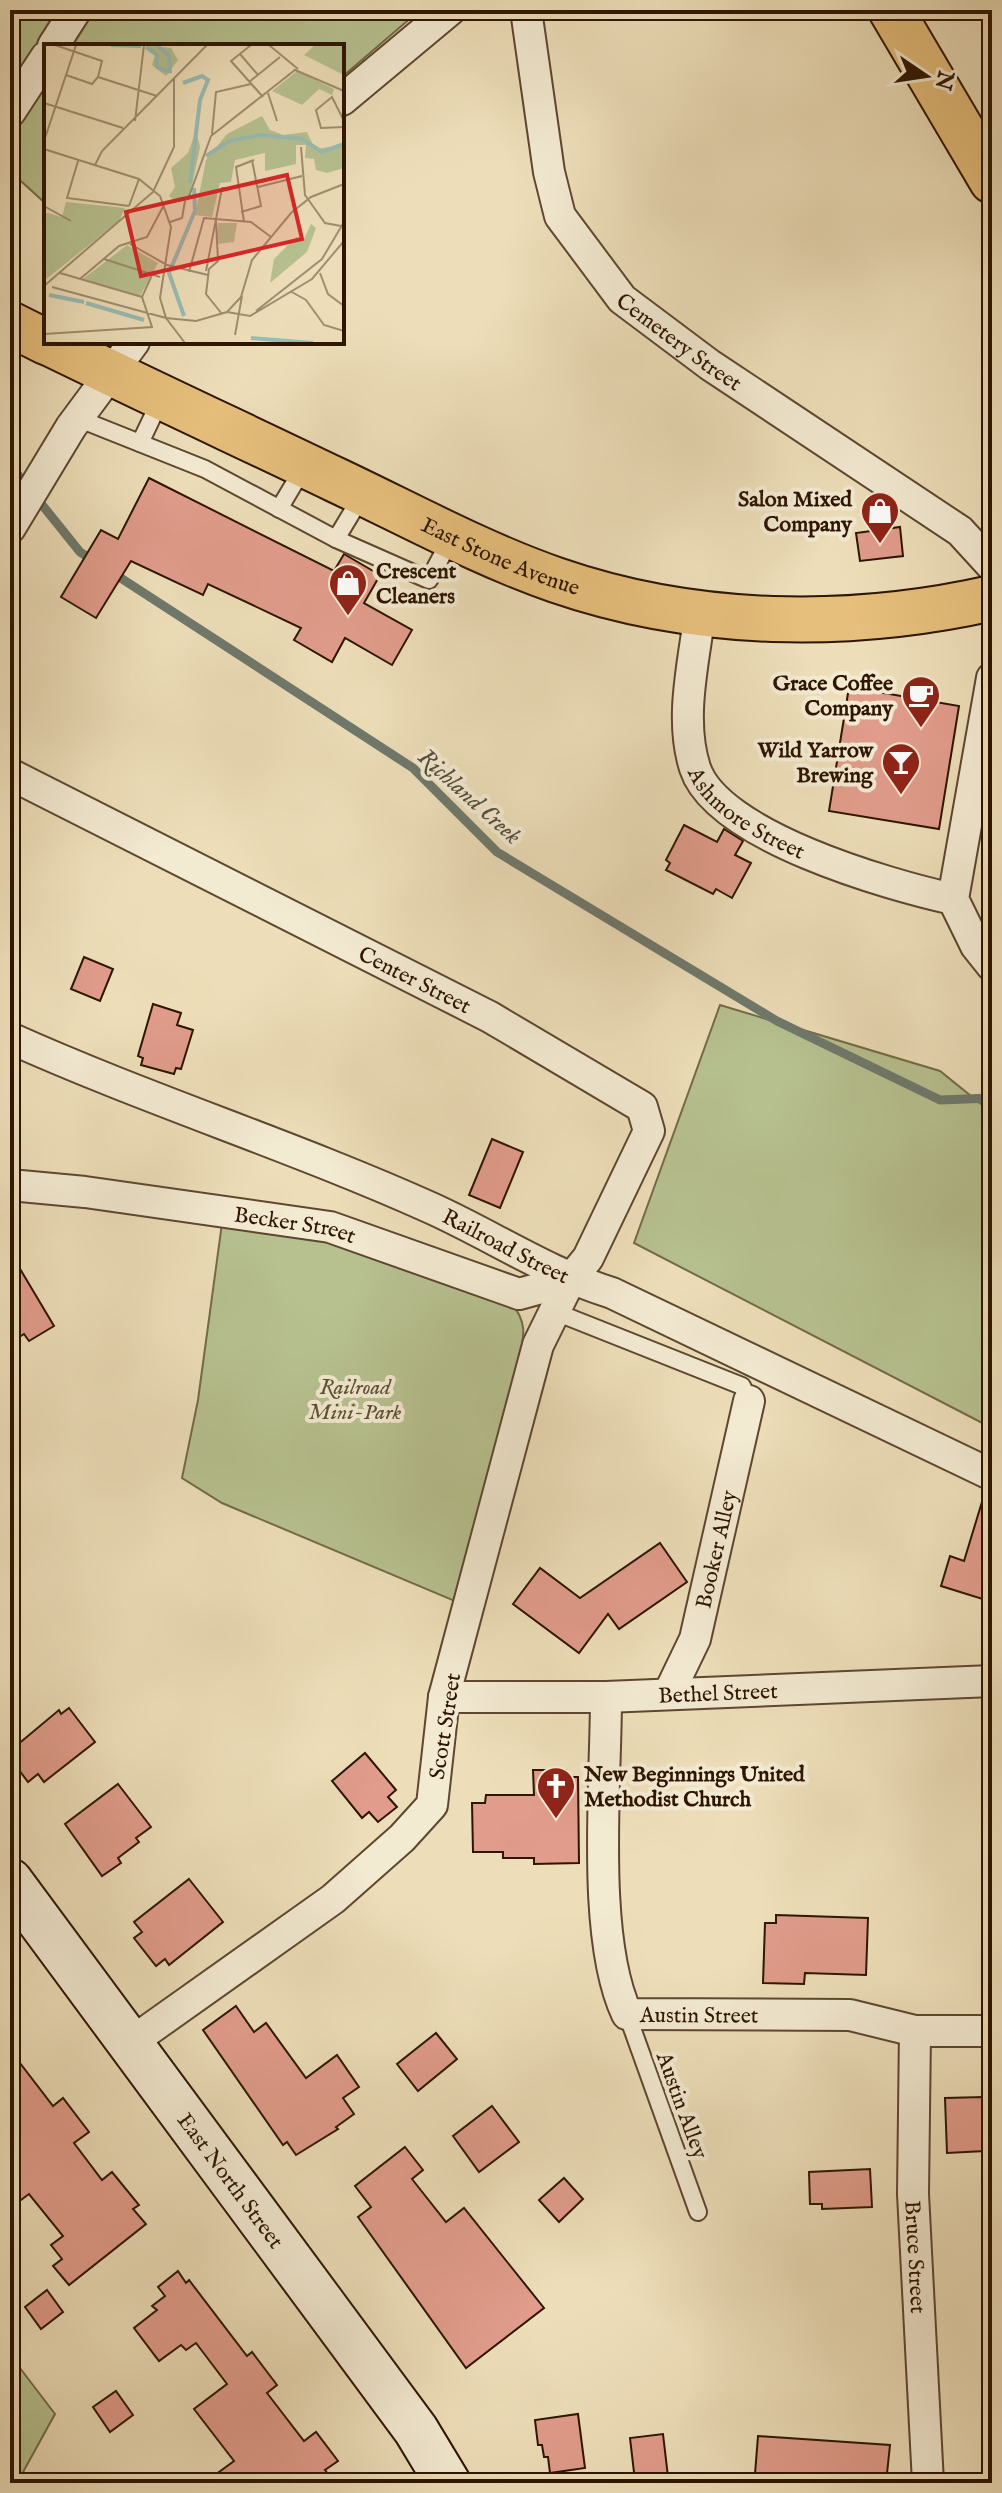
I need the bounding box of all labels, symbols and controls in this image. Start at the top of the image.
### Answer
north arrow [886,36,966,116]
inset map [44,44,344,344]
text: N [928,67,960,92]
street label: Cemetery Street [610,288,747,398]
place label: Salon Mixed Company [738,486,853,539]
shop icon: Salon Mixed Company [859,490,901,545]
street label: East Stone Avenue [416,512,583,603]
place label: Crescent Cleaners [376,558,457,611]
shop icon: Crescent Cleaners [327,562,369,617]
place label: Grace Coffee Company [773,670,894,723]
cafe icon: Grace Coffee Company [900,674,942,729]
place label: Wild Yarrow Brewing [757,737,875,790]
bar icon: Wild Yarrow Brewing [880,741,922,796]
water label: Richland Creek [411,742,528,852]
street label: Ashmore Street [680,762,809,867]
street label: Center Street [353,941,476,1021]
street label: Becker Street [232,1201,360,1251]
street label: Railroad Street [437,1203,573,1291]
park label: Railroad Mini-Park [309,1374,402,1427]
street label: Booker Alley [690,1488,744,1612]
street label: Scott Street [424,1671,468,1781]
street label: Bethel Street [658,1678,779,1711]
place label: New Beginnings United Methodist Church [583,1761,806,1814]
church icon: New Beginnings United Methodist Church [535,1765,577,1820]
street label: Austin Street [639,2002,759,2031]
street label: Austin Alley [649,2047,713,2163]
street label: East North Street [170,2108,289,2255]
street label: Bruce Street [897,2200,931,2315]

